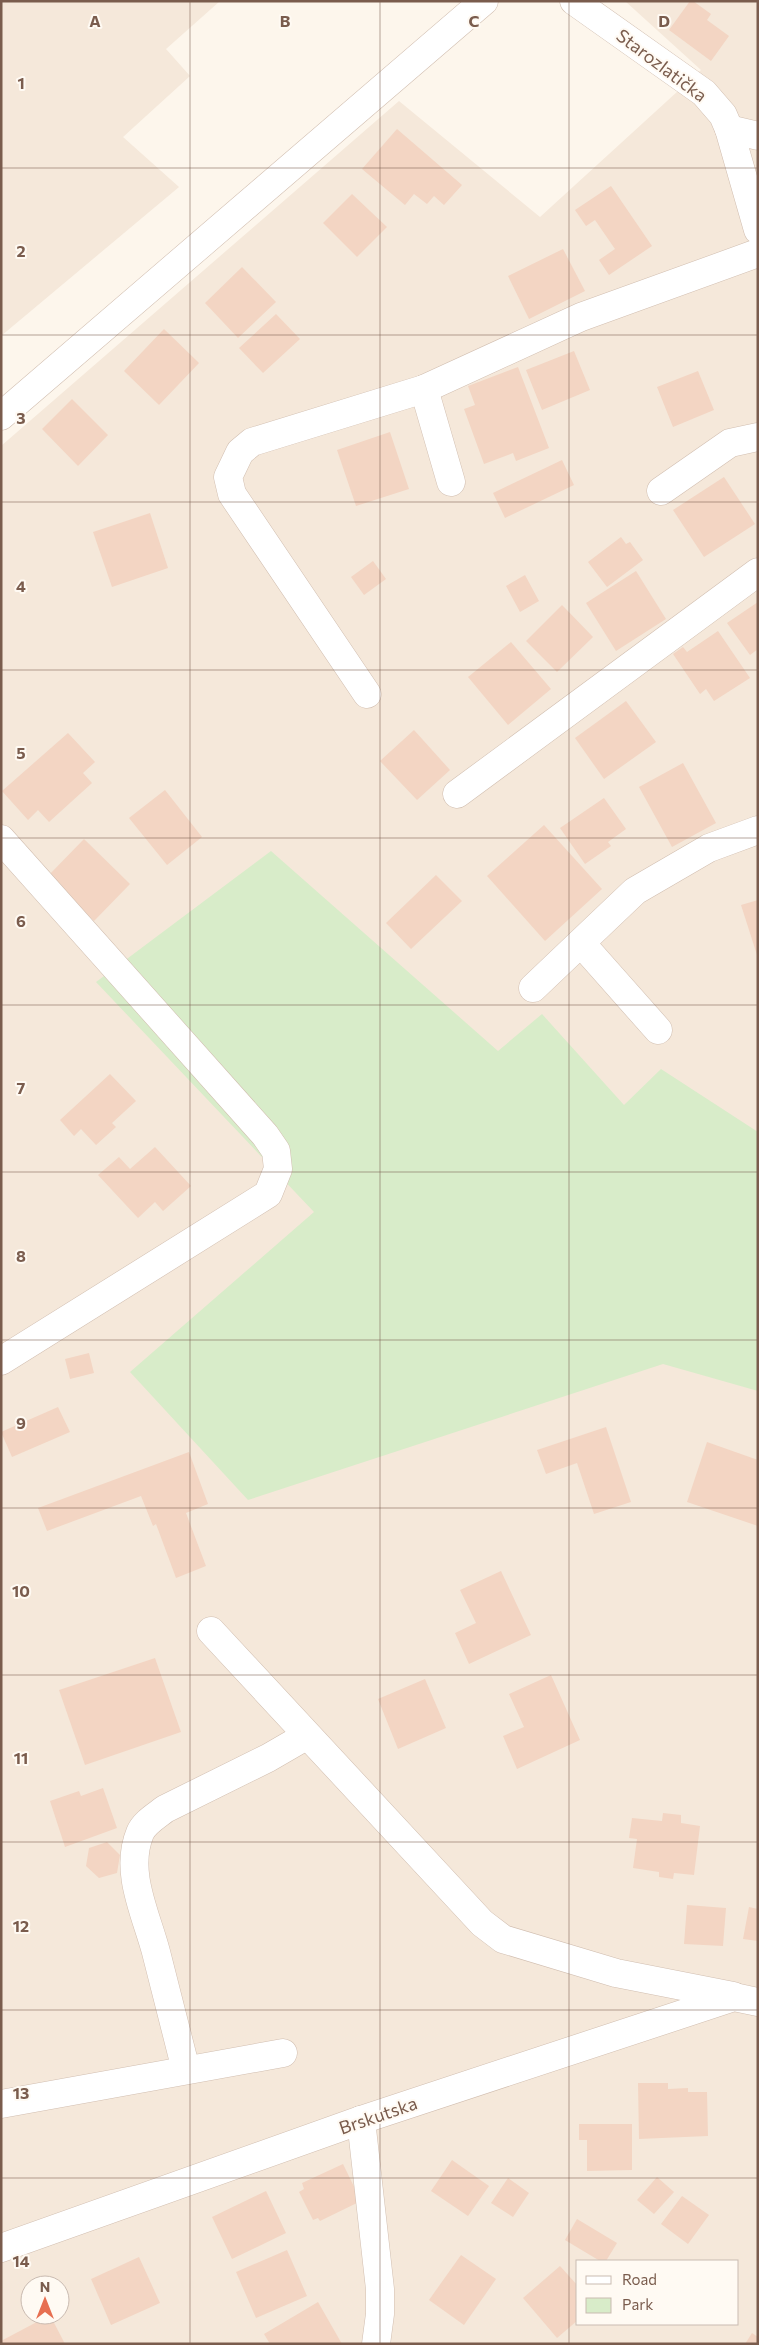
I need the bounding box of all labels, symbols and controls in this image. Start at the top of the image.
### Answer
text: A [89,11,101,30]
text: B [280,11,291,30]
text: C [469,11,480,30]
text: D [658,11,670,30]
street label: Starozlatička [612,24,712,106]
text: 1 [17,73,25,92]
text: 2 [16,241,26,260]
text: 3 [16,408,26,427]
text: 4 [16,576,26,595]
text: 5 [16,743,26,762]
text: 6 [16,911,26,930]
text: 7 [17,1078,26,1097]
text: 8 [16,1246,26,1265]
text: 9 [16,1413,26,1432]
text: 10 [12,1581,30,1600]
text: 11 [14,1748,28,1767]
text: 12 [13,1916,29,1935]
text: 13 [13,2083,29,2102]
street label: Brskutska [336,2091,420,2139]
text: 14 [12,2251,30,2270]
legend [576,2260,739,2325]
text: Road [622,2270,657,2288]
north arrow [20,2275,70,2325]
text: N [40,2278,50,2295]
text: Park [622,2295,653,2313]

